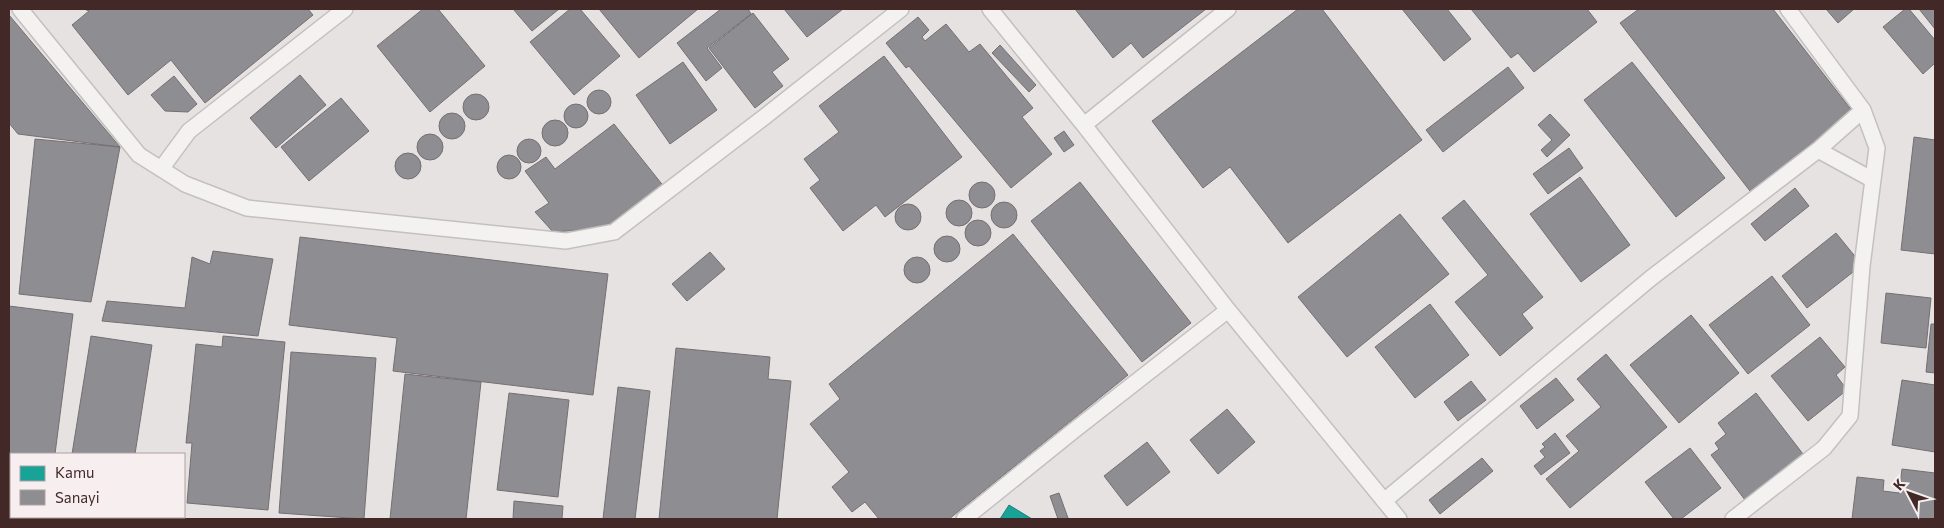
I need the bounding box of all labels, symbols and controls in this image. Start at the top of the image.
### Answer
legend [10,453,185,518]
text: Kamu [55,463,94,481]
north arrow [1884,468,1934,518]
text: K [1889,475,1909,493]
text: Sanayi [55,488,100,506]

